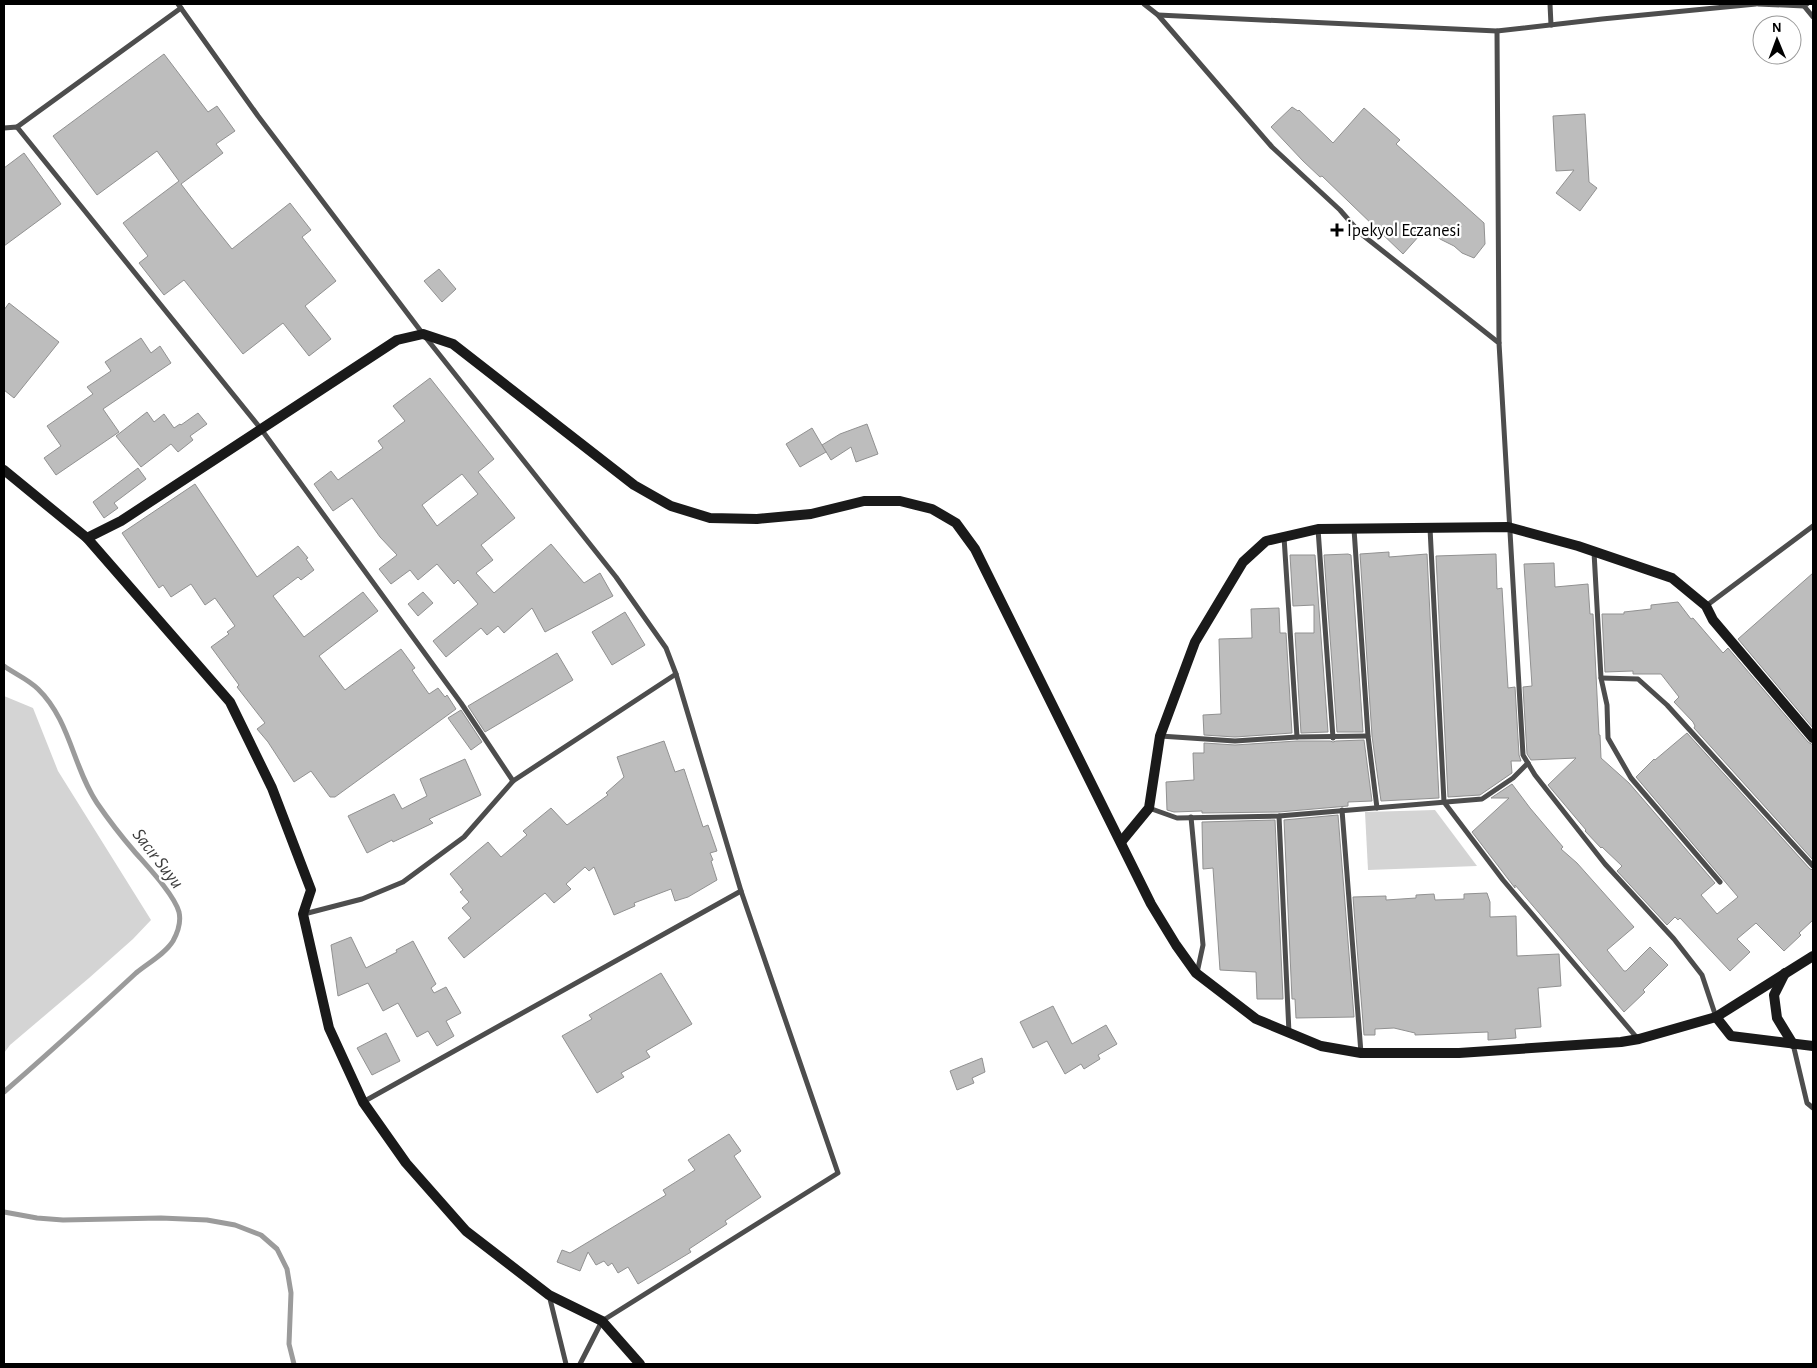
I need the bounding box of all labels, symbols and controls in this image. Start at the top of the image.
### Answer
north arrow [1752,15,1802,65]
text: N [1772,21,1782,35]
place label: İpekyol Eczanesi [1347,220,1461,240]
marker: İpekyol Eczanesi [1331,224,1343,236]
water label: Sacır Suyu [129,825,187,893]

